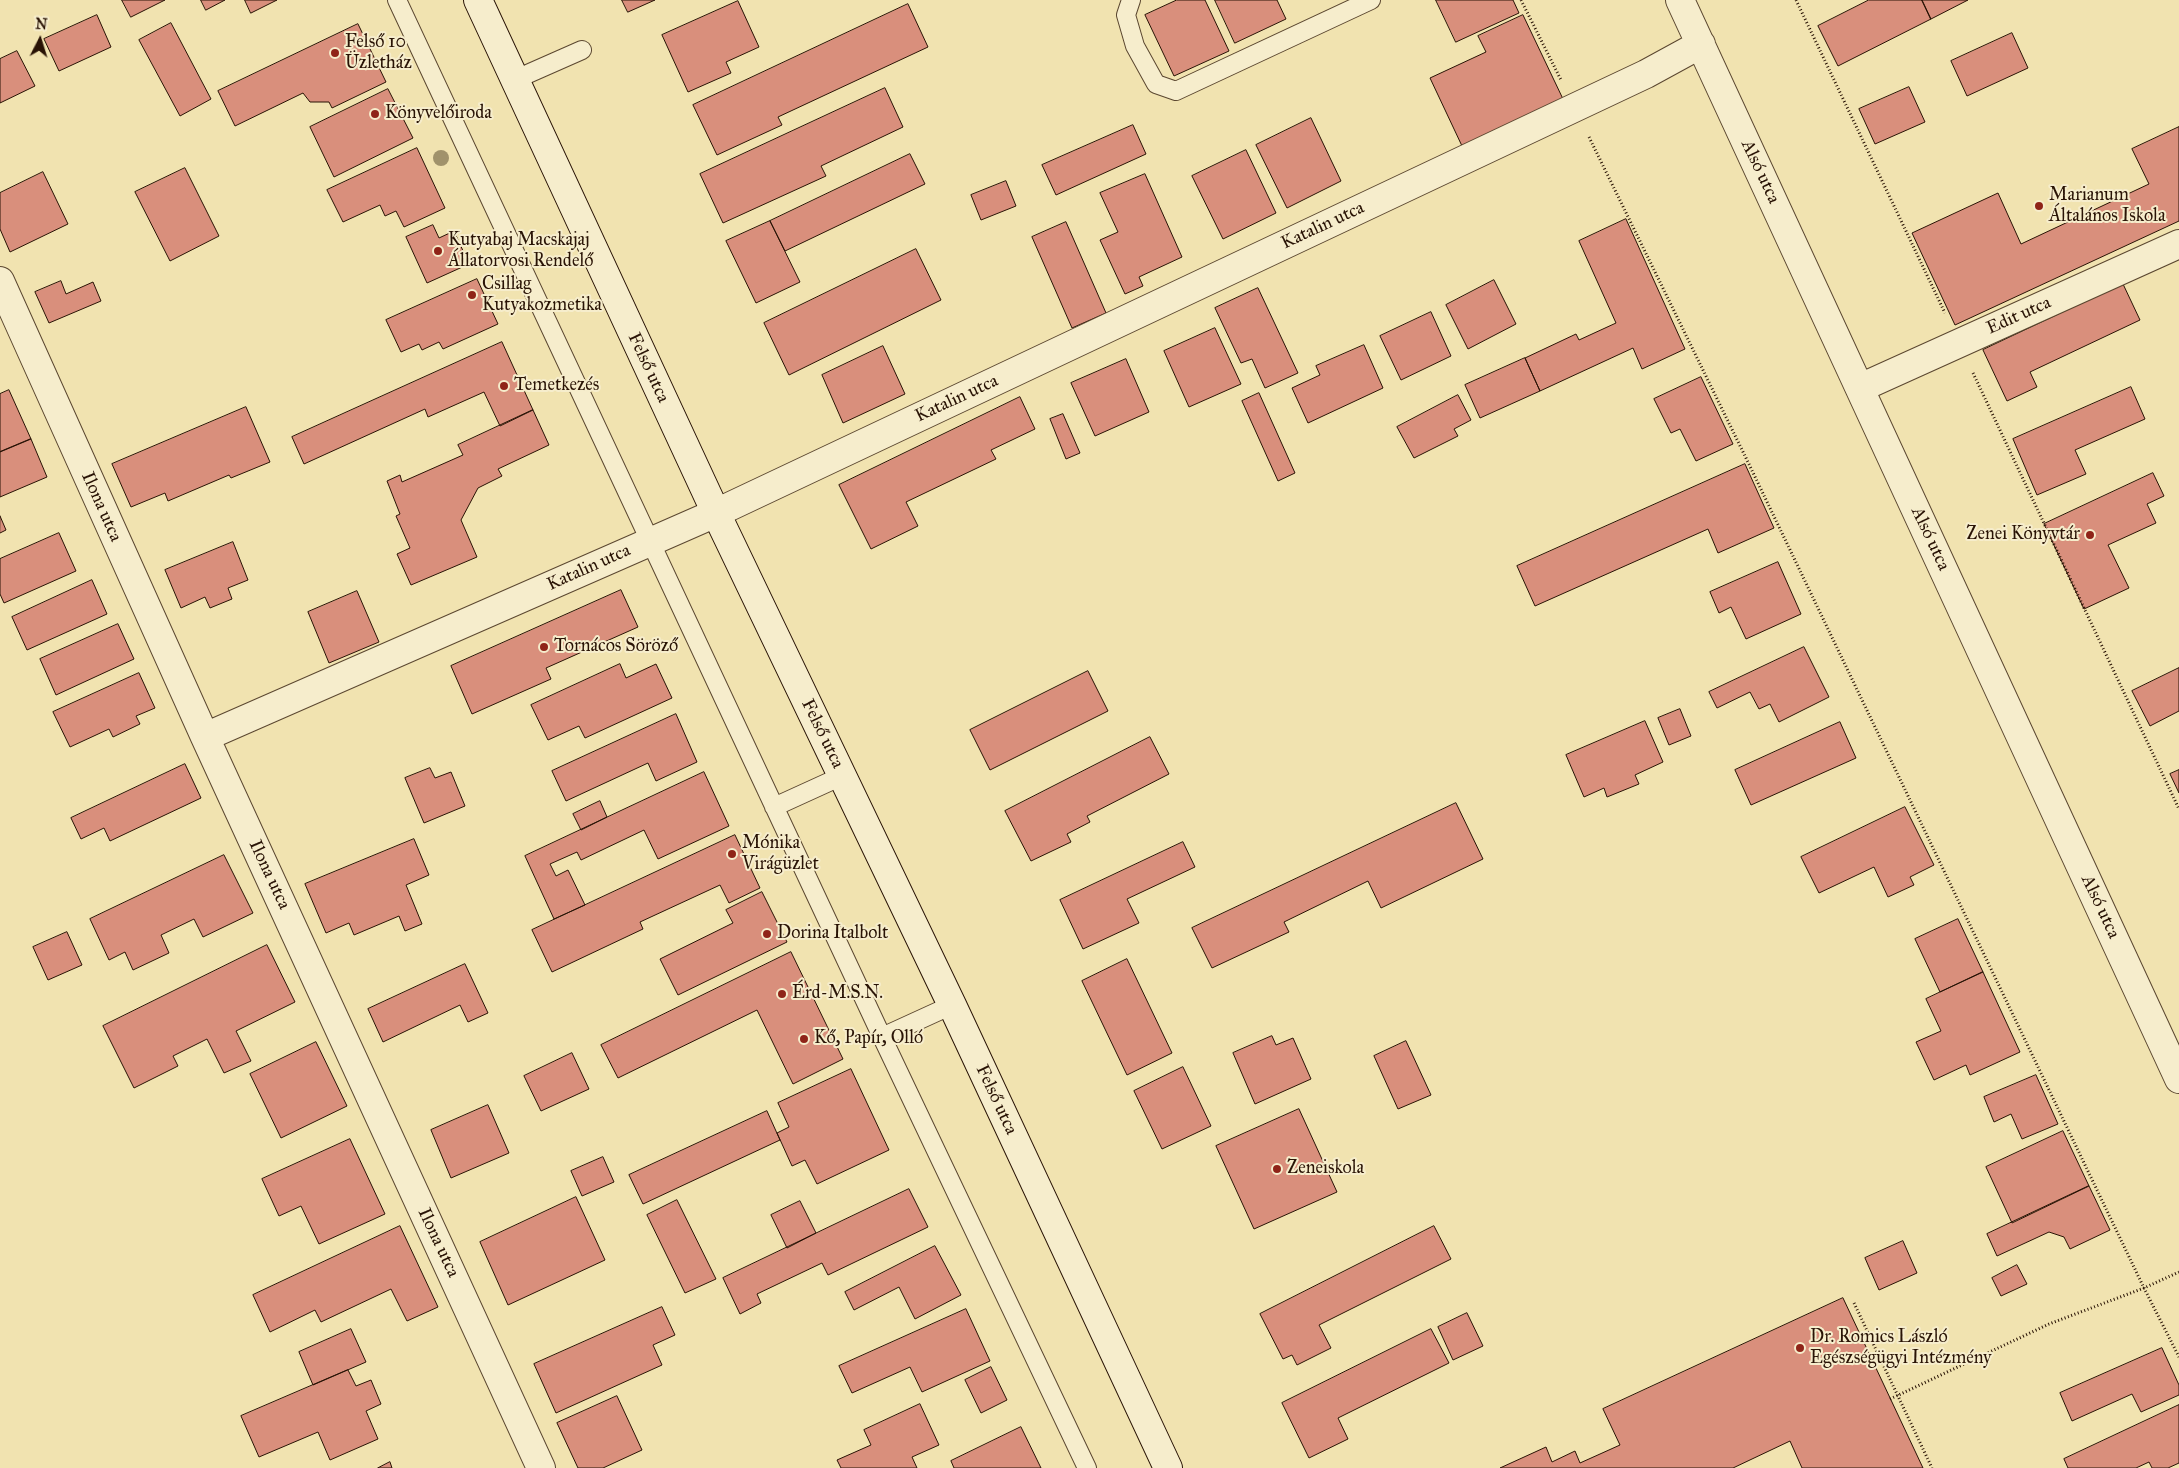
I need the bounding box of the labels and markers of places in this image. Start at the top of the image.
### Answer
place label: Felső 10 Üzletház [345,32,412,74]
marker: Felső 10 Üzletház [329,47,341,59]
place label: Könyvelőiroda [385,103,492,125]
marker: Könyvelőiroda [369,108,381,120]
place label: Marianum Általános Iskola [2049,185,2166,228]
marker: Marianum Általános Iskola [2033,200,2045,212]
place label: Kutyabaj Macskajaj Állatorvosi Rendelő [448,230,593,272]
marker: Kutyabaj Macskajaj Állatorvosi Rendelő [432,245,444,257]
place label: Csillag Kutyakozmetika [482,274,602,316]
marker: Csillag Kutyakozmetika [466,289,478,301]
place label: Temetkezés [514,375,599,397]
marker: Temetkezés [498,380,510,392]
place label: Zenei Könyvtár [1966,524,2080,546]
marker: Zenei Könyvtár [2084,529,2096,541]
place label: Tornácos Söröző [554,636,678,658]
marker: Tornácos Söröző [538,641,550,653]
place label: Mónika Virágüzlet [742,833,819,876]
marker: Mónika Virágüzlet [726,848,738,860]
place label: Dorina Italbolt [777,923,888,945]
marker: Dorina Italbolt [761,928,773,940]
place label: Érd-M.S.N. [792,983,883,1005]
marker: Érd-M.S.N. [776,988,788,1000]
place label: Kő, Papír, Olló [814,1028,923,1050]
marker: Kő, Papír, Olló [798,1033,810,1045]
place label: Zeneiskola [1287,1158,1364,1180]
marker: Zeneiskola [1271,1163,1283,1175]
place label: Dr. Romics László Egészségügyi Intézmény [1810,1327,1992,1370]
marker: Dr. Romics László Egészségügyi Intézmény [1794,1342,1806,1354]

